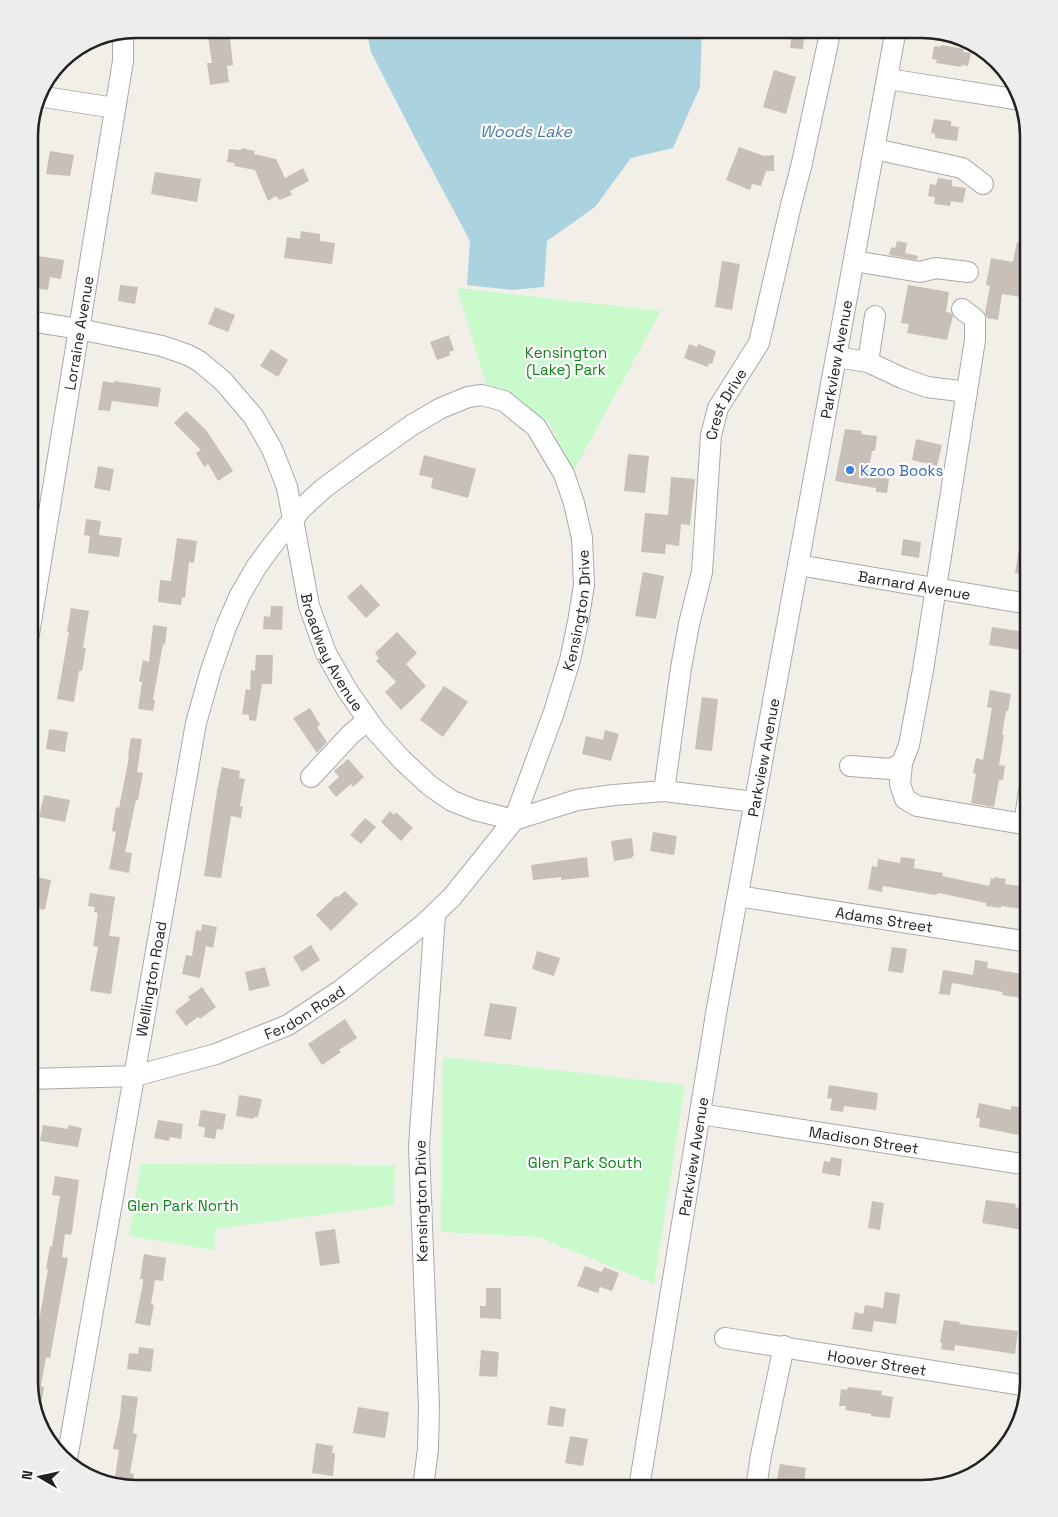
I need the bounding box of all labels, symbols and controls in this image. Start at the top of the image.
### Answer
water label: Woods Lake [480,121,573,142]
street label: Lorraine Avenue [60,274,97,392]
street label: Parkview Avenue [815,298,856,420]
park label: Kensington (Lake) Park [525,343,607,380]
street label: Crest Drive [701,364,750,441]
place label: Kzoo Books [860,461,943,480]
marker: Kzoo Books [844,464,856,476]
street label: Kensington Drive [558,549,594,673]
street label: Barnard Avenue [857,566,972,604]
street label: Broadway Avenue [297,591,368,715]
street label: Parkview Avenue [743,696,783,818]
street label: Adams Street [834,902,934,936]
street label: Wellington Road [131,920,171,1038]
street label: Ferdon Road [261,981,348,1043]
street label: Parkview Avenue [674,1095,712,1217]
street label: Madison Street [808,1122,920,1157]
street label: Kensington Drive [410,1140,432,1262]
park label: Glen Park South [528,1153,642,1172]
park label: Glen Park North [127,1196,239,1215]
street label: Hoover Street [826,1345,928,1379]
north arrow [15,1452,65,1502]
text: N [18,1469,37,1481]

